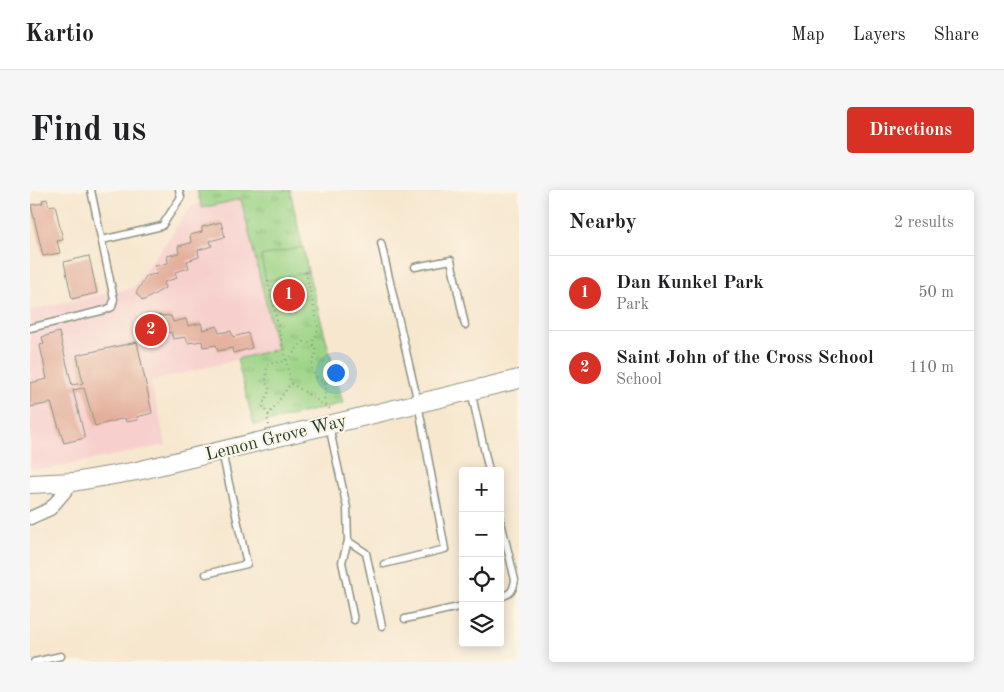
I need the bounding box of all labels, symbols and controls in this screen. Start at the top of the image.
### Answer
text: Kartio [25,23,94,47]
text: Map [791,26,825,44]
text: Layers [853,26,905,44]
text: Share [933,26,979,44]
button: Directions [847,107,974,153]
text: Find us [30,113,146,148]
text: Nearby [569,212,637,233]
text: 2 results [894,215,954,231]
text: Dan Kunkel Park [616,274,764,293]
pin: 1 [273,276,305,314]
text: 1 [580,285,590,301]
text: 50 m [918,285,954,301]
text: Park [616,297,649,313]
pin: 2 [135,311,167,349]
text: Saint John of the Cross School [616,349,874,368]
your location [323,360,349,386]
text: 2 [580,360,590,376]
text: 110 m [909,360,954,376]
text: School [616,372,662,388]
street label: Lemon Grove Way [204,412,349,464]
map controls [459,467,504,647]
button: + [459,467,504,512]
button: − [459,512,504,557]
button: locate [459,557,504,602]
button: layers [459,602,504,647]

